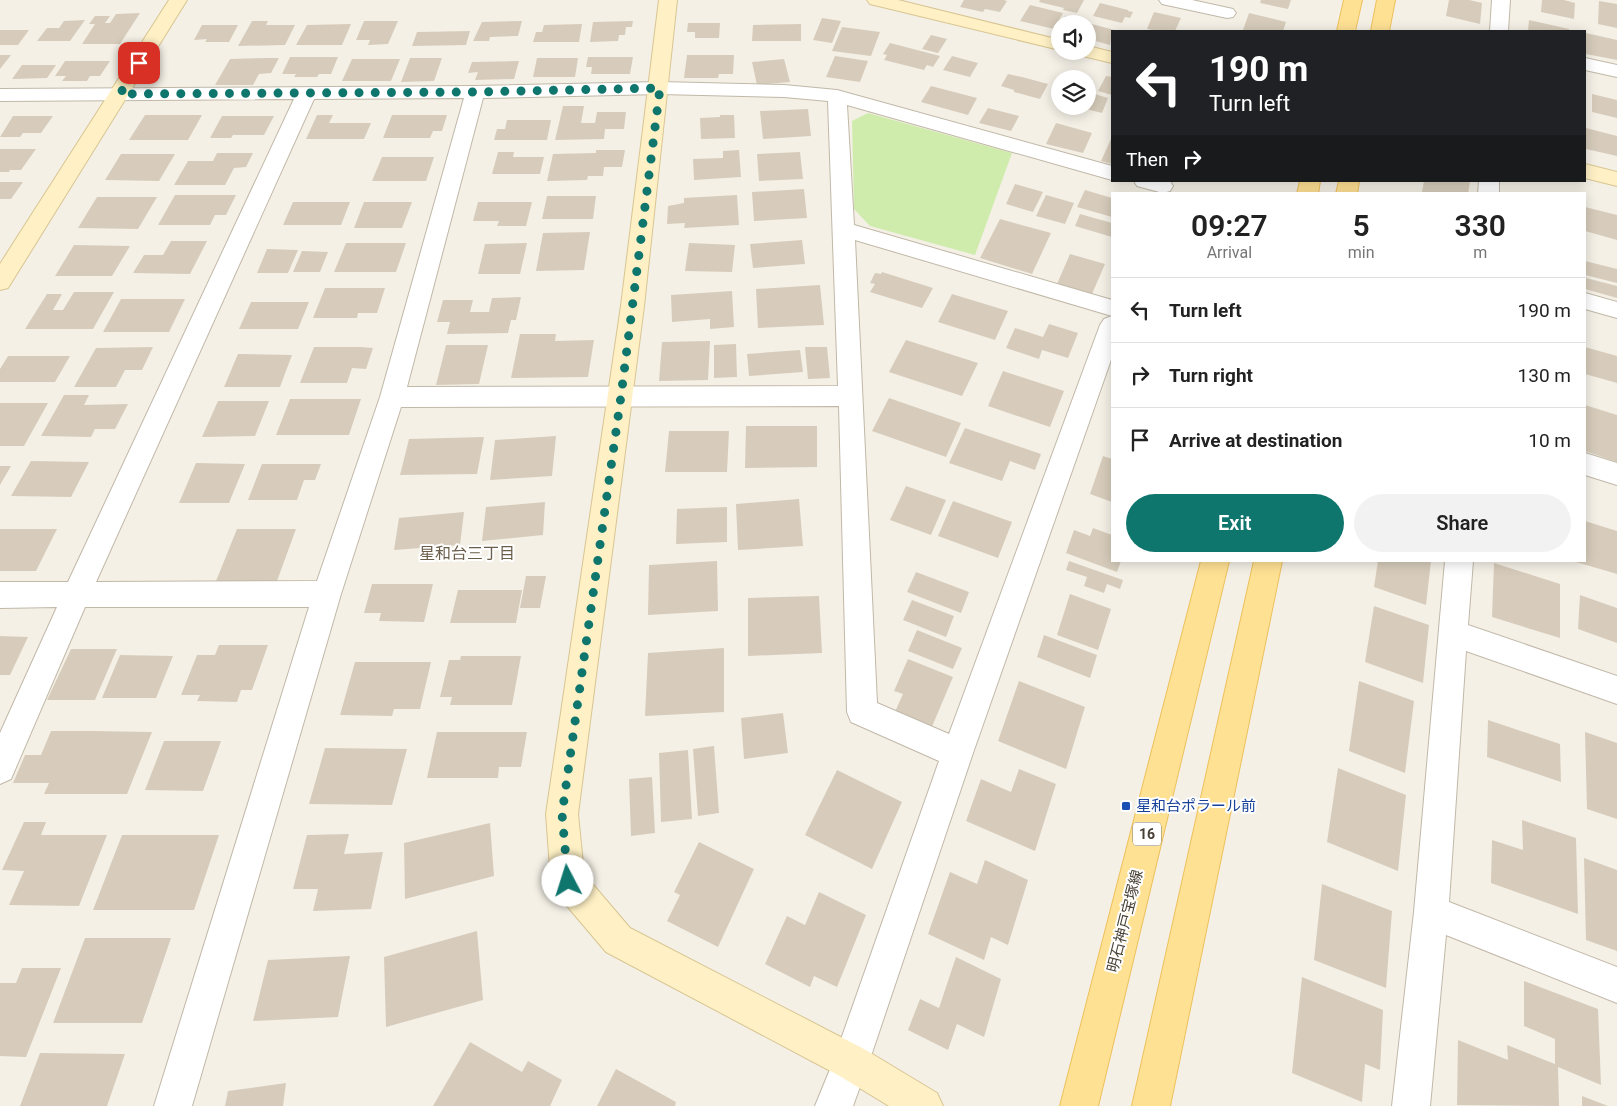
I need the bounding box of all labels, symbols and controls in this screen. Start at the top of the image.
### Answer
map controls [1051,15,1096,115]
button: sound [1051,15,1096,60]
pin [118,42,160,84]
icon: arrive [125,49,153,77]
text: 190 m [1209,49,1308,90]
icon: left [1126,50,1191,115]
button: layers [1051,70,1096,115]
text: Turn left [1209,91,1290,116]
icon: right [1178,145,1206,173]
text: Then [1126,148,1168,171]
text: 09:27 [1191,208,1268,243]
text: 5 [1353,208,1370,243]
text: 330 [1455,208,1506,243]
text: Arrival [1207,243,1252,262]
text: min [1348,243,1375,262]
text: m [1473,243,1487,262]
icon: left [1126,296,1154,324]
text: Turn left [1169,299,1242,322]
text: 190 m [1518,299,1571,322]
icon: right [1126,361,1154,389]
text: Turn right [1169,364,1253,387]
text: 130 m [1518,364,1571,387]
icon: arrive [1126,426,1154,454]
text: Arrive at destination [1169,429,1342,452]
text: 10 m [1528,429,1571,452]
button: Exit [1126,494,1344,552]
button: Share [1354,494,1571,552]
district label: 星和台三丁目 [419,544,515,563]
place label: 星和台ポラール前 [1136,797,1256,815]
marker: 星和台ポラール前 [1120,800,1132,812]
road number: 16 [1133,822,1161,846]
position arrow [541,854,593,906]
street label: 明石神戸宝塚線 [1104,868,1146,974]

